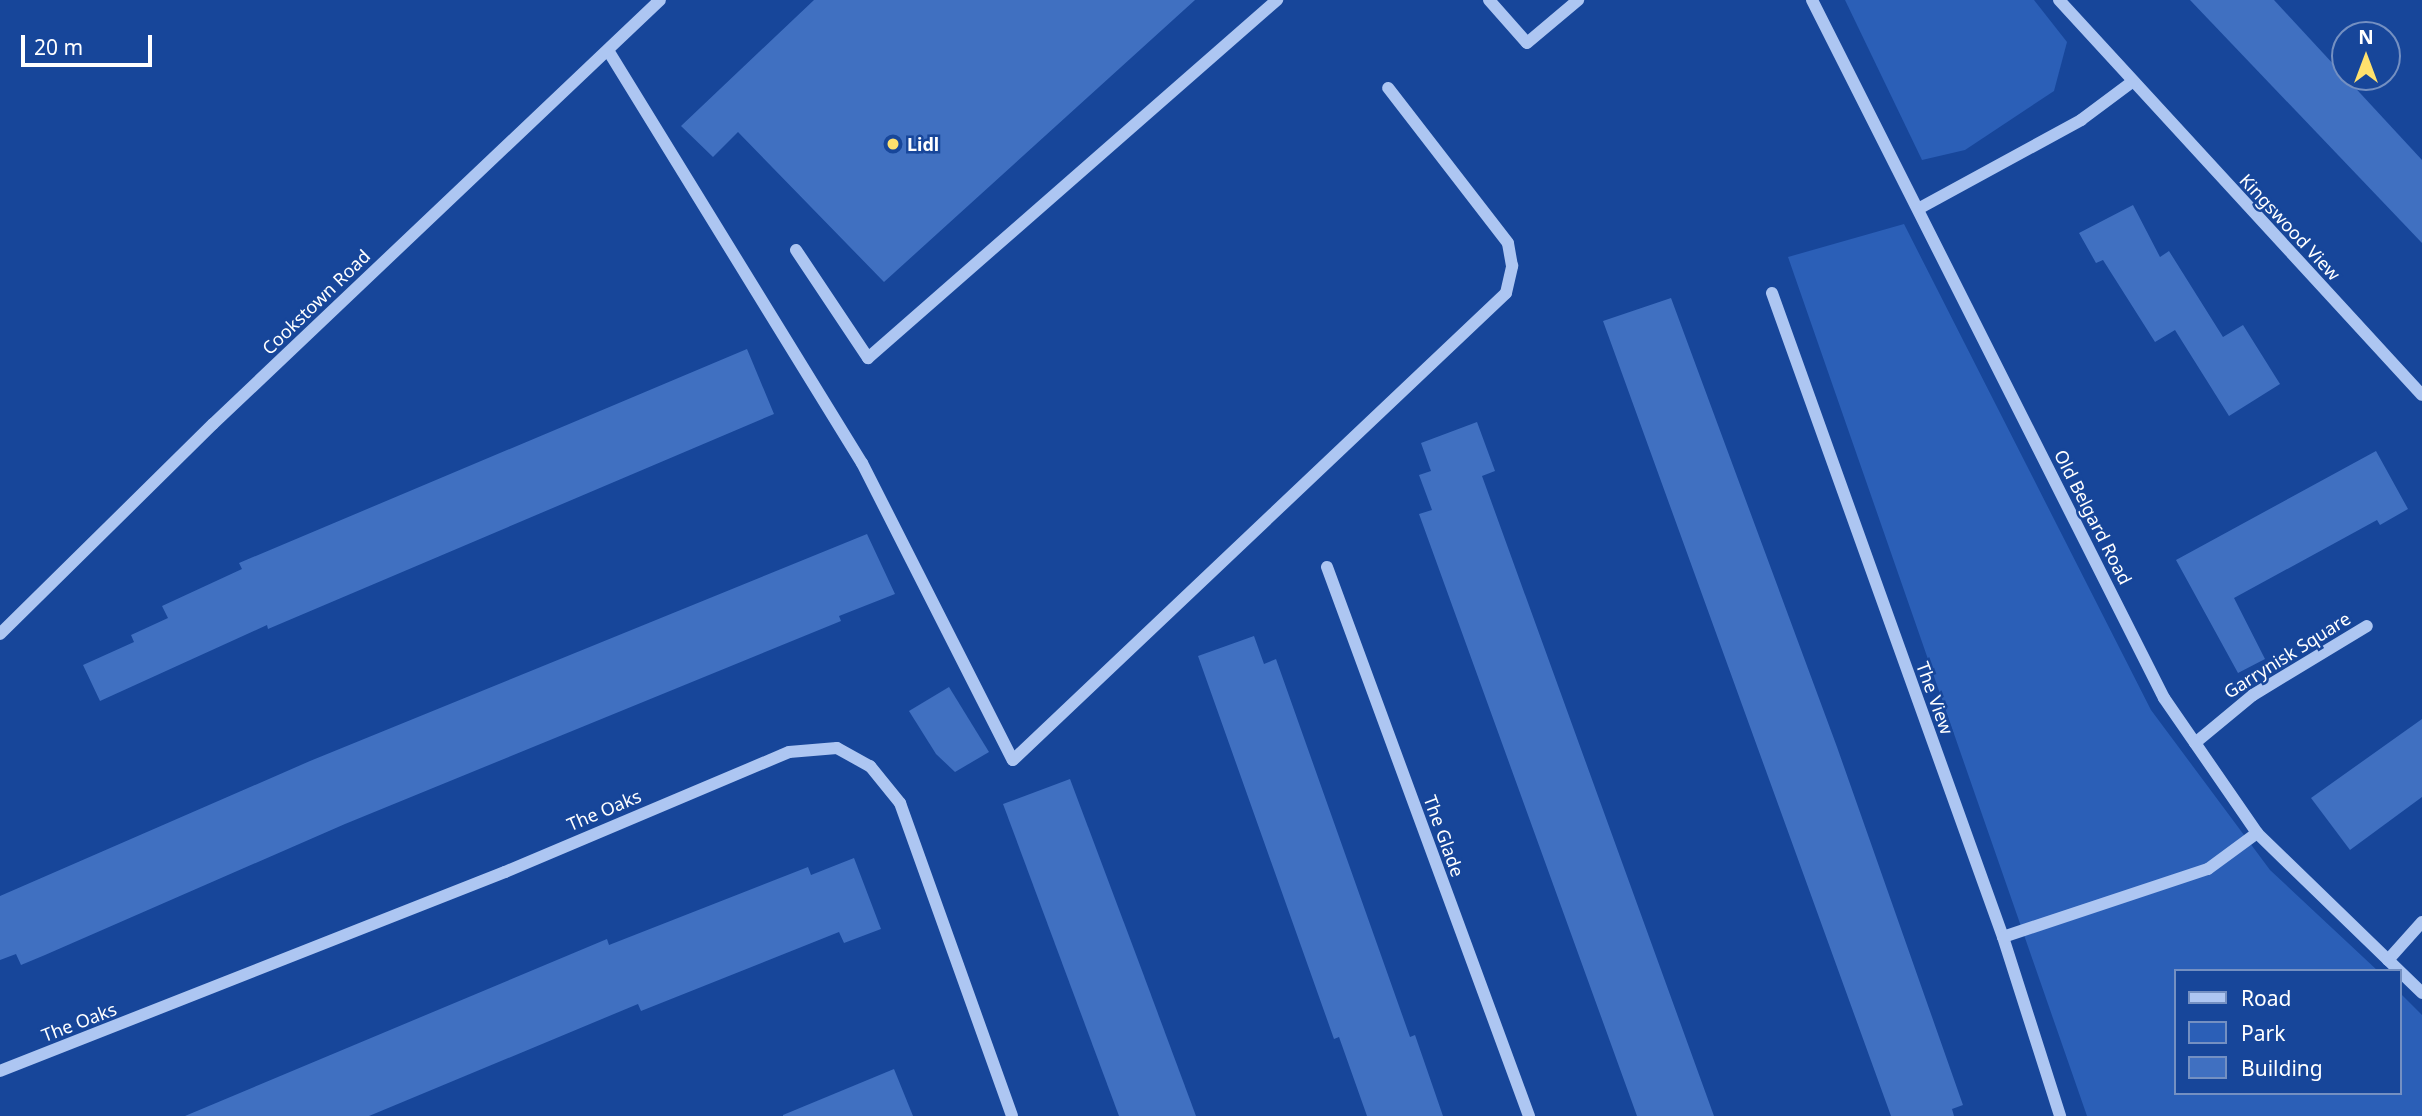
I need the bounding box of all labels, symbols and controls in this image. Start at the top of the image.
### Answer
scale bar [24,21,156,65]
north arrow [2331,21,2401,91]
text: N [2358,24,2374,50]
text: 20 m [34,33,83,61]
place label: Lidl [907,133,939,155]
marker: Lidl [885,136,901,152]
street label: Kingswood View [2235,169,2345,285]
street label: Cookstown Road [258,245,374,359]
street label: Old Belgard Road [2050,446,2136,588]
street label: Garrynisk Square [2220,607,2354,703]
street label: The View [1912,659,1958,737]
street label: The Oaks [564,785,644,835]
street label: The Glade [1419,792,1469,880]
legend [2174,969,2401,1095]
text: Road [2241,984,2291,1012]
street label: The Oaks [39,998,119,1046]
text: Park [2241,1019,2285,1047]
text: Building [2241,1054,2323,1082]

